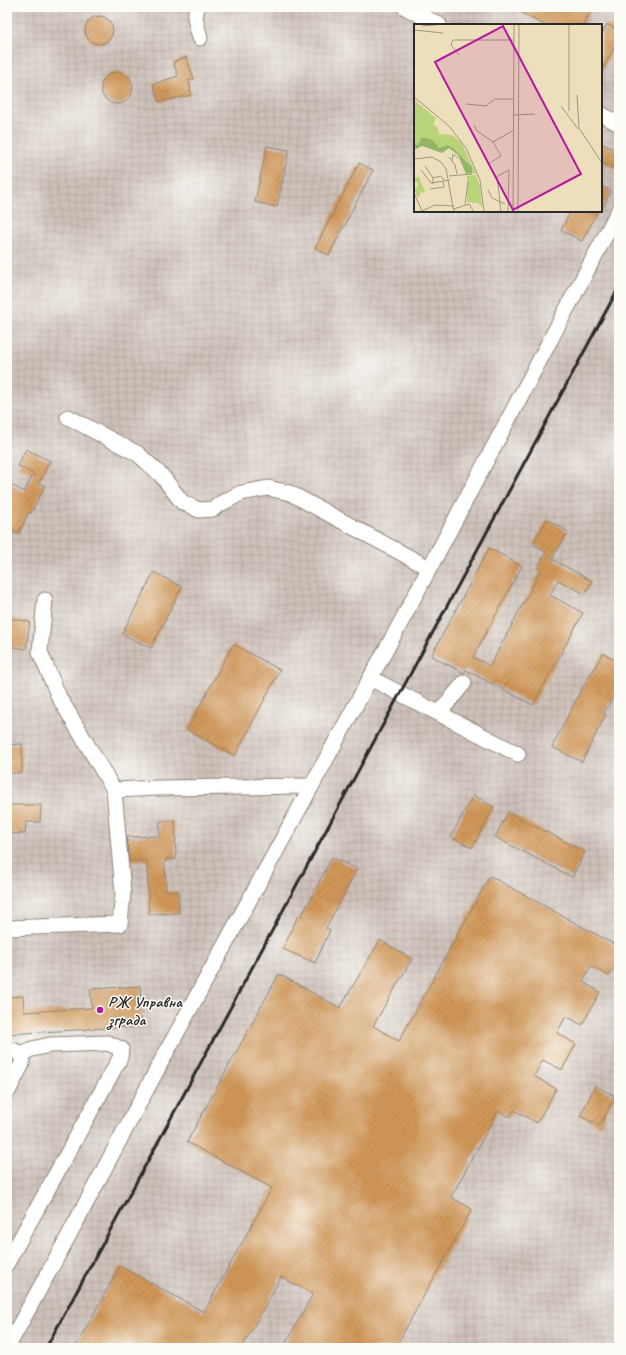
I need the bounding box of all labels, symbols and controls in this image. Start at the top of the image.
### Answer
inset map [414,24,602,212]
place label: РЖ Управна зграда [106,992,183,1030]
marker: РЖ Управна зграда [95,1005,105,1015]

